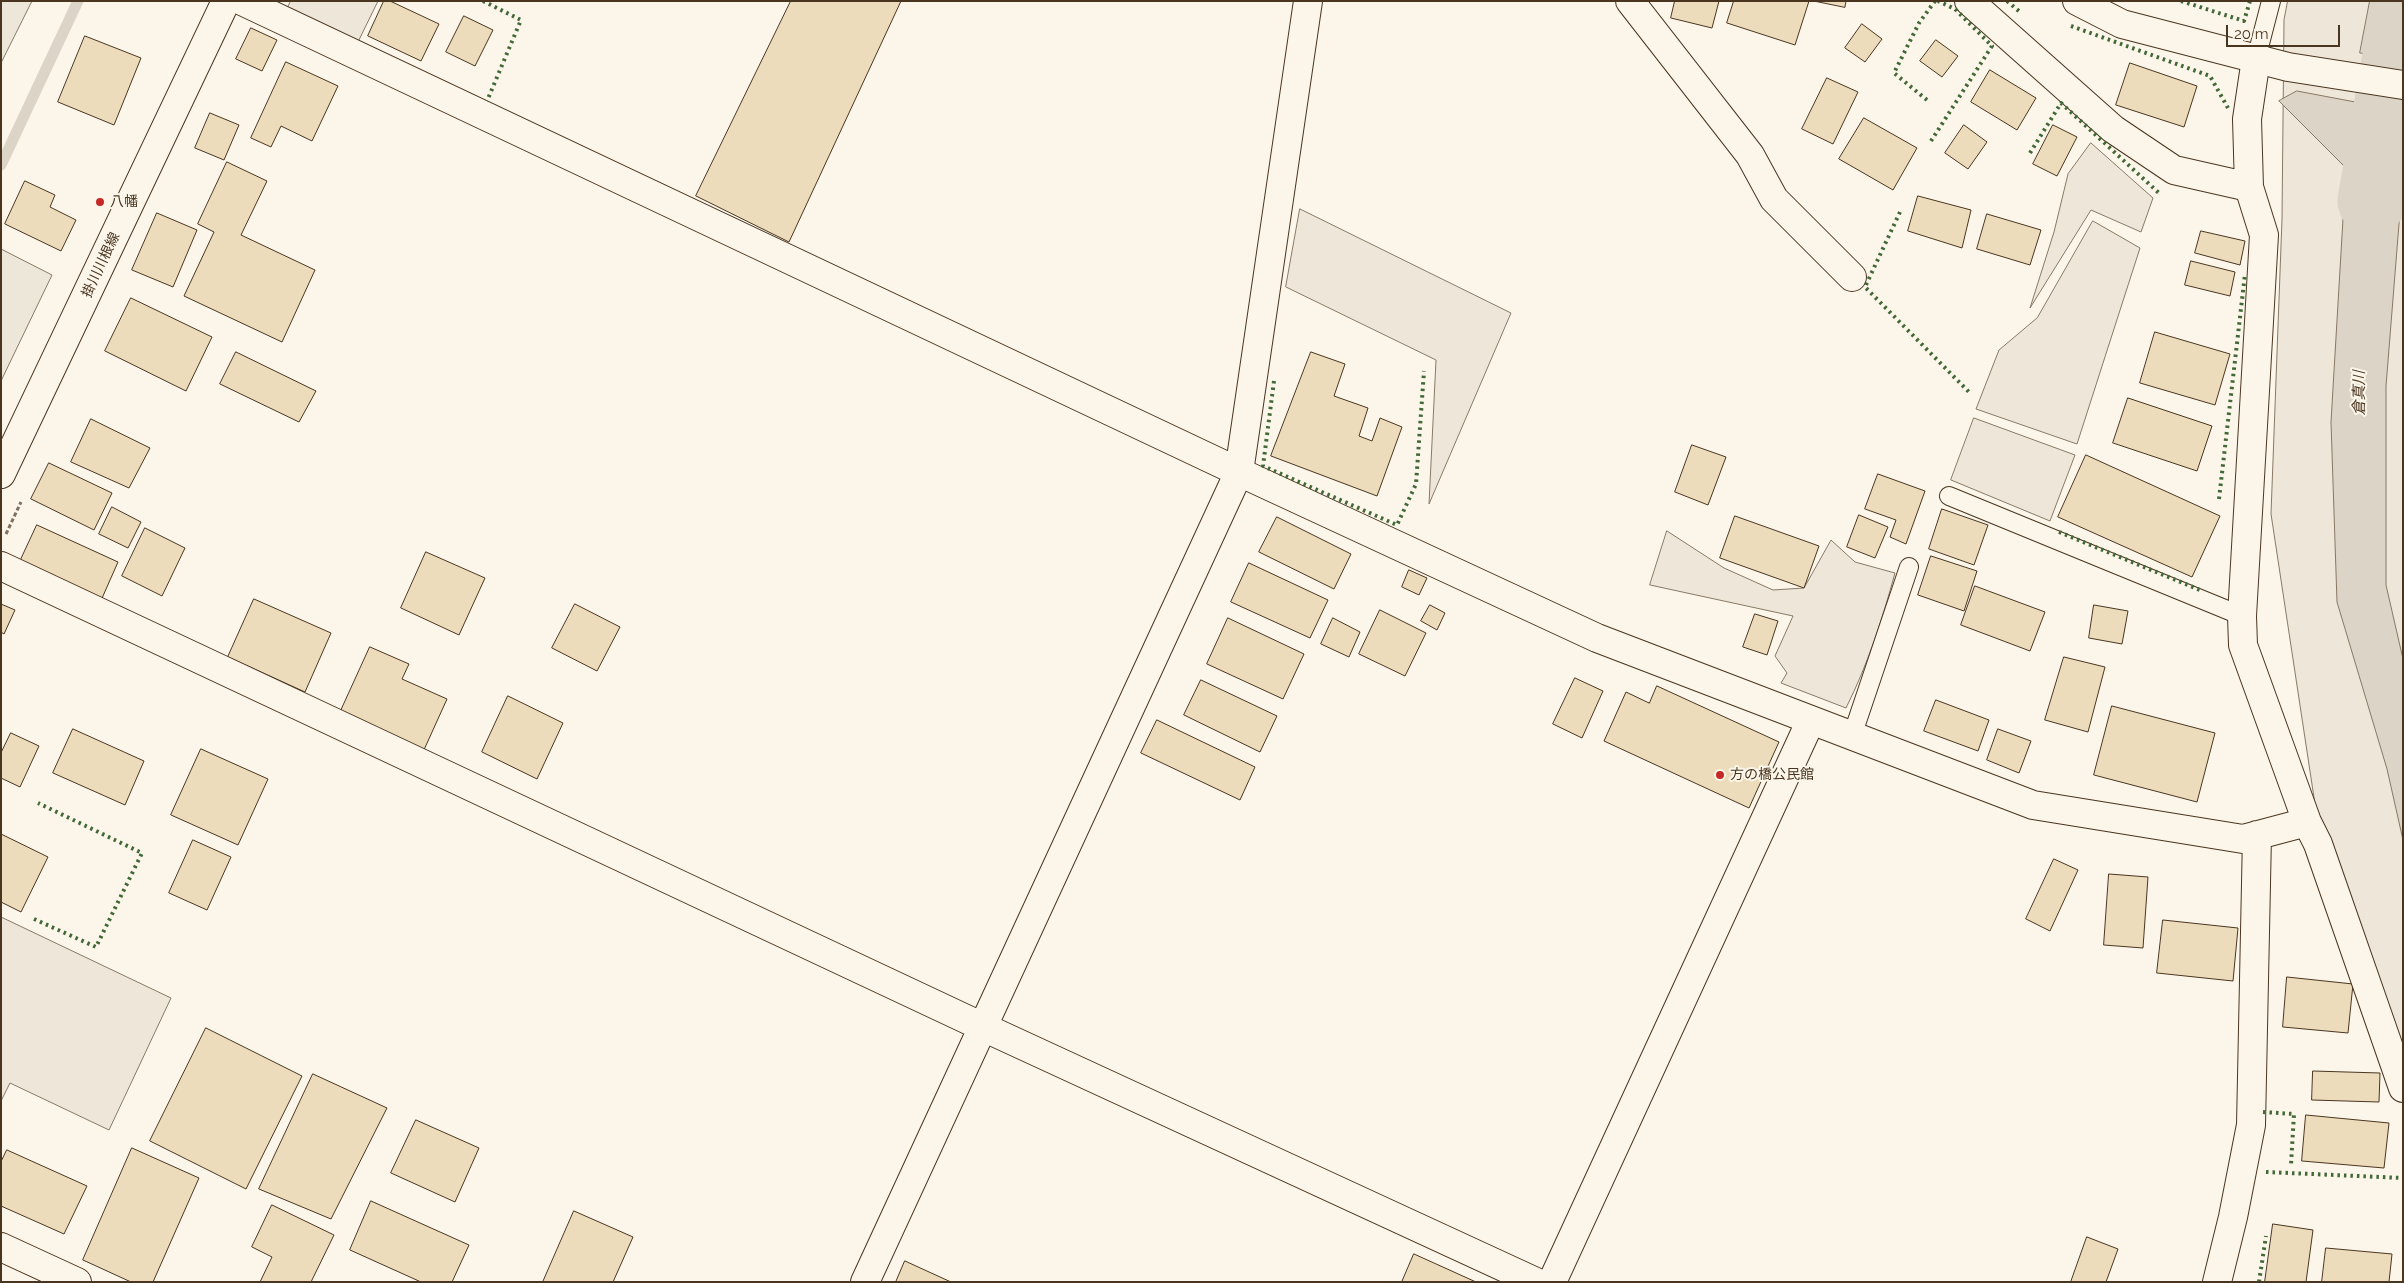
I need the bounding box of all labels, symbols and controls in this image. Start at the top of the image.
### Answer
scale bar [2229,15,2343,47]
text: 20 m [2234,25,2269,43]
place label: 八幡 [110,194,138,210]
marker: 八幡 [94,196,106,208]
street label: 掛川川根線 [79,230,123,300]
water label: 倉真川 [2350,371,2368,415]
place label: 方の橋公民館 [1730,767,1814,783]
marker: 方の橋公民館 [1714,769,1726,781]

